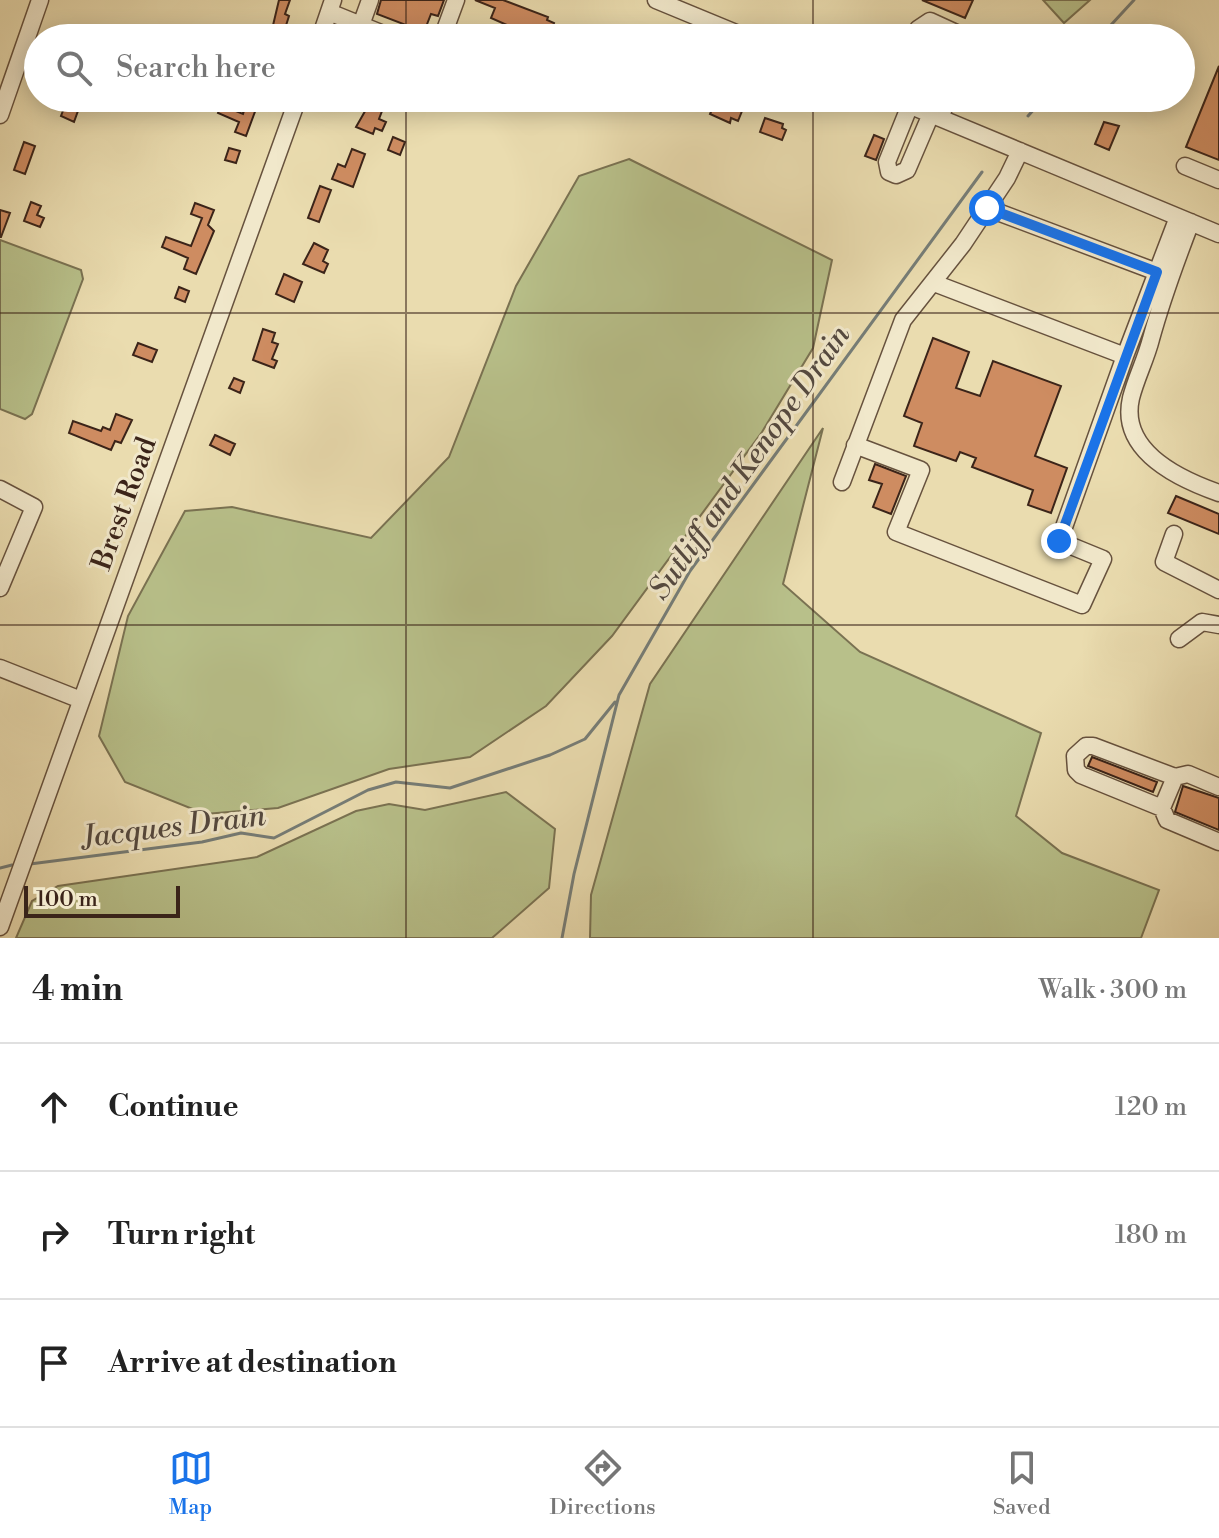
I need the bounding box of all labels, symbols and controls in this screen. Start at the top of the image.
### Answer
search box [24,24,1195,112]
icon: search [52,46,96,90]
text: Search here [116,49,276,87]
route start [969,190,1005,226]
water label: Sutliff and Kenope Drain [641,318,859,607]
street label: Brest Road [84,432,165,576]
route end [1041,523,1077,559]
water label: Jacques Drain [78,797,268,857]
scale bar [24,882,180,918]
text: 100 m [36,886,98,913]
text: 4 min [32,969,123,1011]
text: Walk · 300 m [1039,974,1187,1006]
icon: ahead [32,1085,76,1129]
text: Continue [108,1088,239,1126]
text: 120 m [1115,1091,1187,1123]
icon: right [32,1213,76,1257]
text: Turn right [108,1216,255,1254]
text: 180 m [1115,1219,1187,1251]
icon: arrive [32,1341,76,1385]
text: Arrive at destination [108,1344,397,1382]
tab: Map [169,1446,213,1521]
tab: Directions [550,1446,656,1521]
tab: Saved [993,1446,1050,1521]

